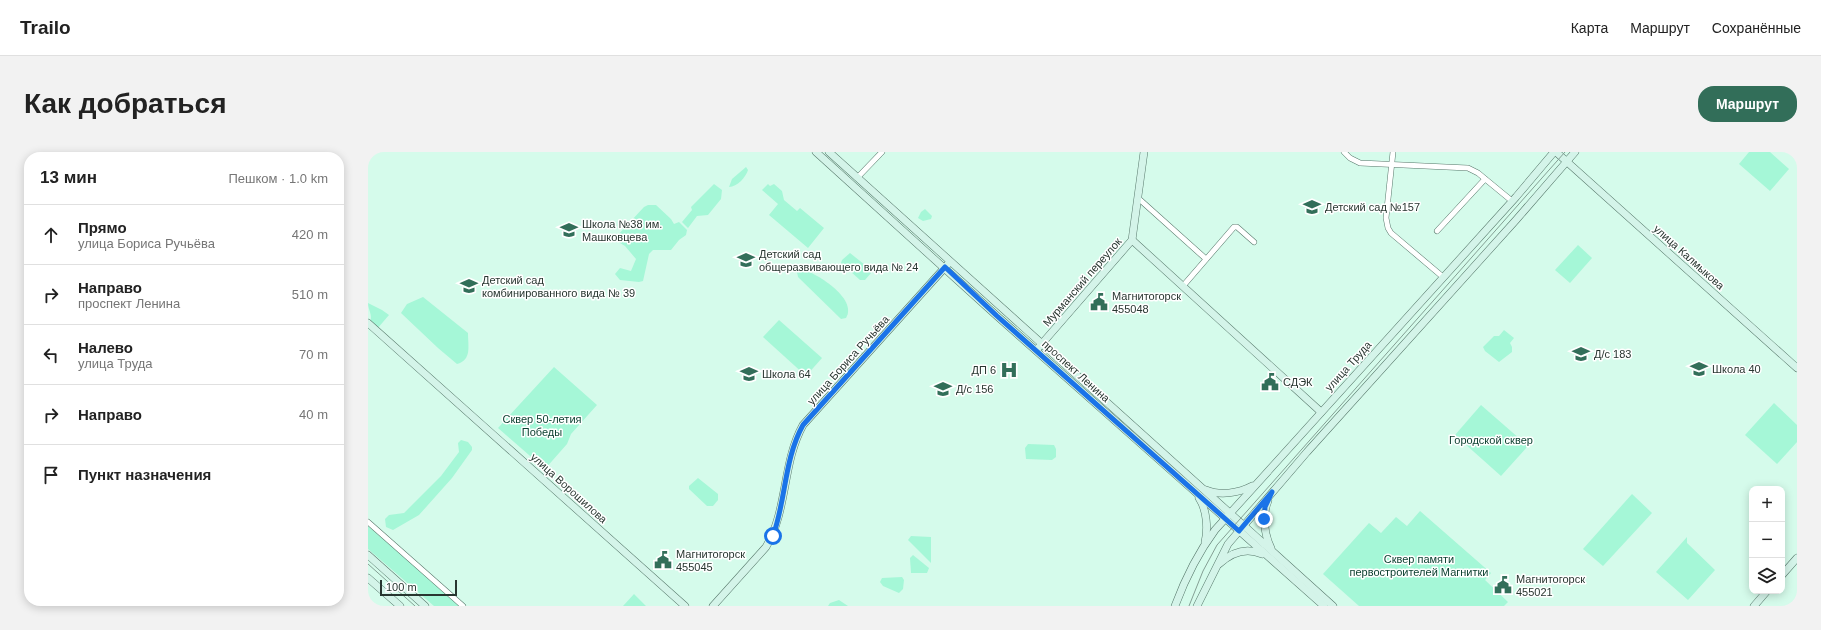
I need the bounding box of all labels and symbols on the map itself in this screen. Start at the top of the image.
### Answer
school or university icon: Детский сад №157 [1302,197,1322,217]
place label: Детский сад №157 [1325,201,1420,213]
place label: Школа №38 им. Машковцева [582,218,662,243]
school or university icon: Школа №38 им. Машковцева [559,220,579,240]
street label: улица Калмыкова [1651,222,1727,292]
street label: Мурманский переулок [1040,235,1124,329]
place label: Детский сад общеразвивающего вида № 24 [759,248,918,273]
school or university icon: Детский сад общеразвивающего вида № 24 [736,250,756,270]
place label: Детский сад комбинированного вида № 39 [482,274,635,299]
school or university icon: Детский сад комбинированного вида № 39 [459,276,479,296]
place label: Магнитогорск 455048 [1112,290,1181,315]
public building icon: Магнитогорск 455048 [1089,292,1109,312]
street label: улица Бориса Ручьёва [805,312,892,407]
street label: проспект Ленина [1040,338,1113,405]
street label: улица Труда [1322,338,1374,393]
school or university icon: Д/с 183 [1571,344,1591,364]
place label: Д/с 183 [1594,348,1631,360]
school or university icon: Школа 40 [1689,359,1709,379]
hospital icon: ДП 6 [999,360,1019,380]
place label: Школа 40 [1712,363,1761,375]
school or university icon: Школа 64 [739,364,759,384]
place label: ДП 6 [971,364,996,376]
place label: Школа 64 [762,368,811,380]
public building icon: СДЭК [1260,372,1280,392]
place label: СДЭК [1283,376,1313,388]
school or university icon: Д/с 156 [933,379,953,399]
place label: Д/с 156 [956,383,993,395]
park label: Сквер 50-летия Победы [503,413,582,438]
park label: Городской сквер [1449,434,1533,446]
street label: улица Ворошилова [528,451,610,526]
route end [1255,510,1273,528]
route start [764,527,782,545]
place label: Магнитогорск 455045 [676,548,745,573]
public building icon: Магнитогорск 455045 [653,550,673,570]
park label: Сквер памяти первостроителей Магнитки [1350,553,1488,578]
place label: Магнитогорск 455021 [1516,573,1585,598]
public building icon: Магнитогорск 455021 [1493,575,1513,595]
scale bar [380,578,457,597]

